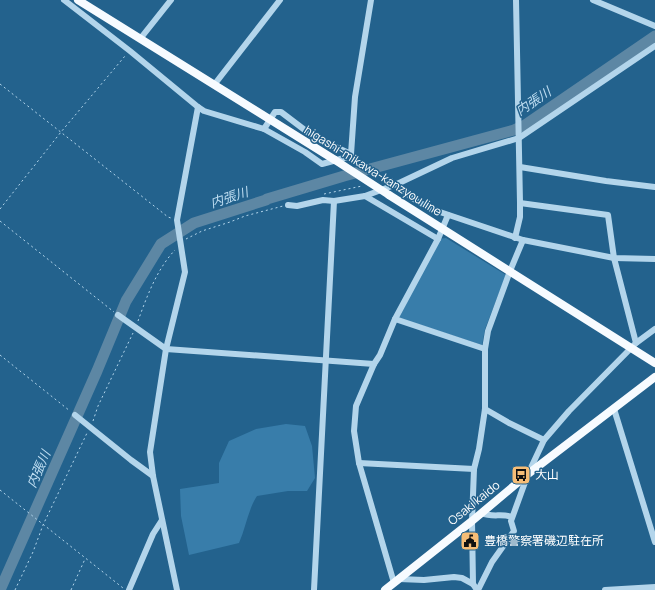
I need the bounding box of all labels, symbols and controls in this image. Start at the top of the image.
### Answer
water label: 内張川 [512,82,556,119]
street label: higashi-mikawa-kanzyou line [301,121,445,220]
water label: 内張川 [208,182,252,212]
water label: 内張川 [22,446,55,490]
bus stop icon: 大山 [510,464,532,486]
place label: 大山 [535,466,559,483]
street label: Osaki kaido [444,476,503,529]
public building icon: 豊橋警察署磯辺駐在所 [459,530,481,552]
place label: 豊橋警察署磯辺駐在所 [484,532,604,549]

